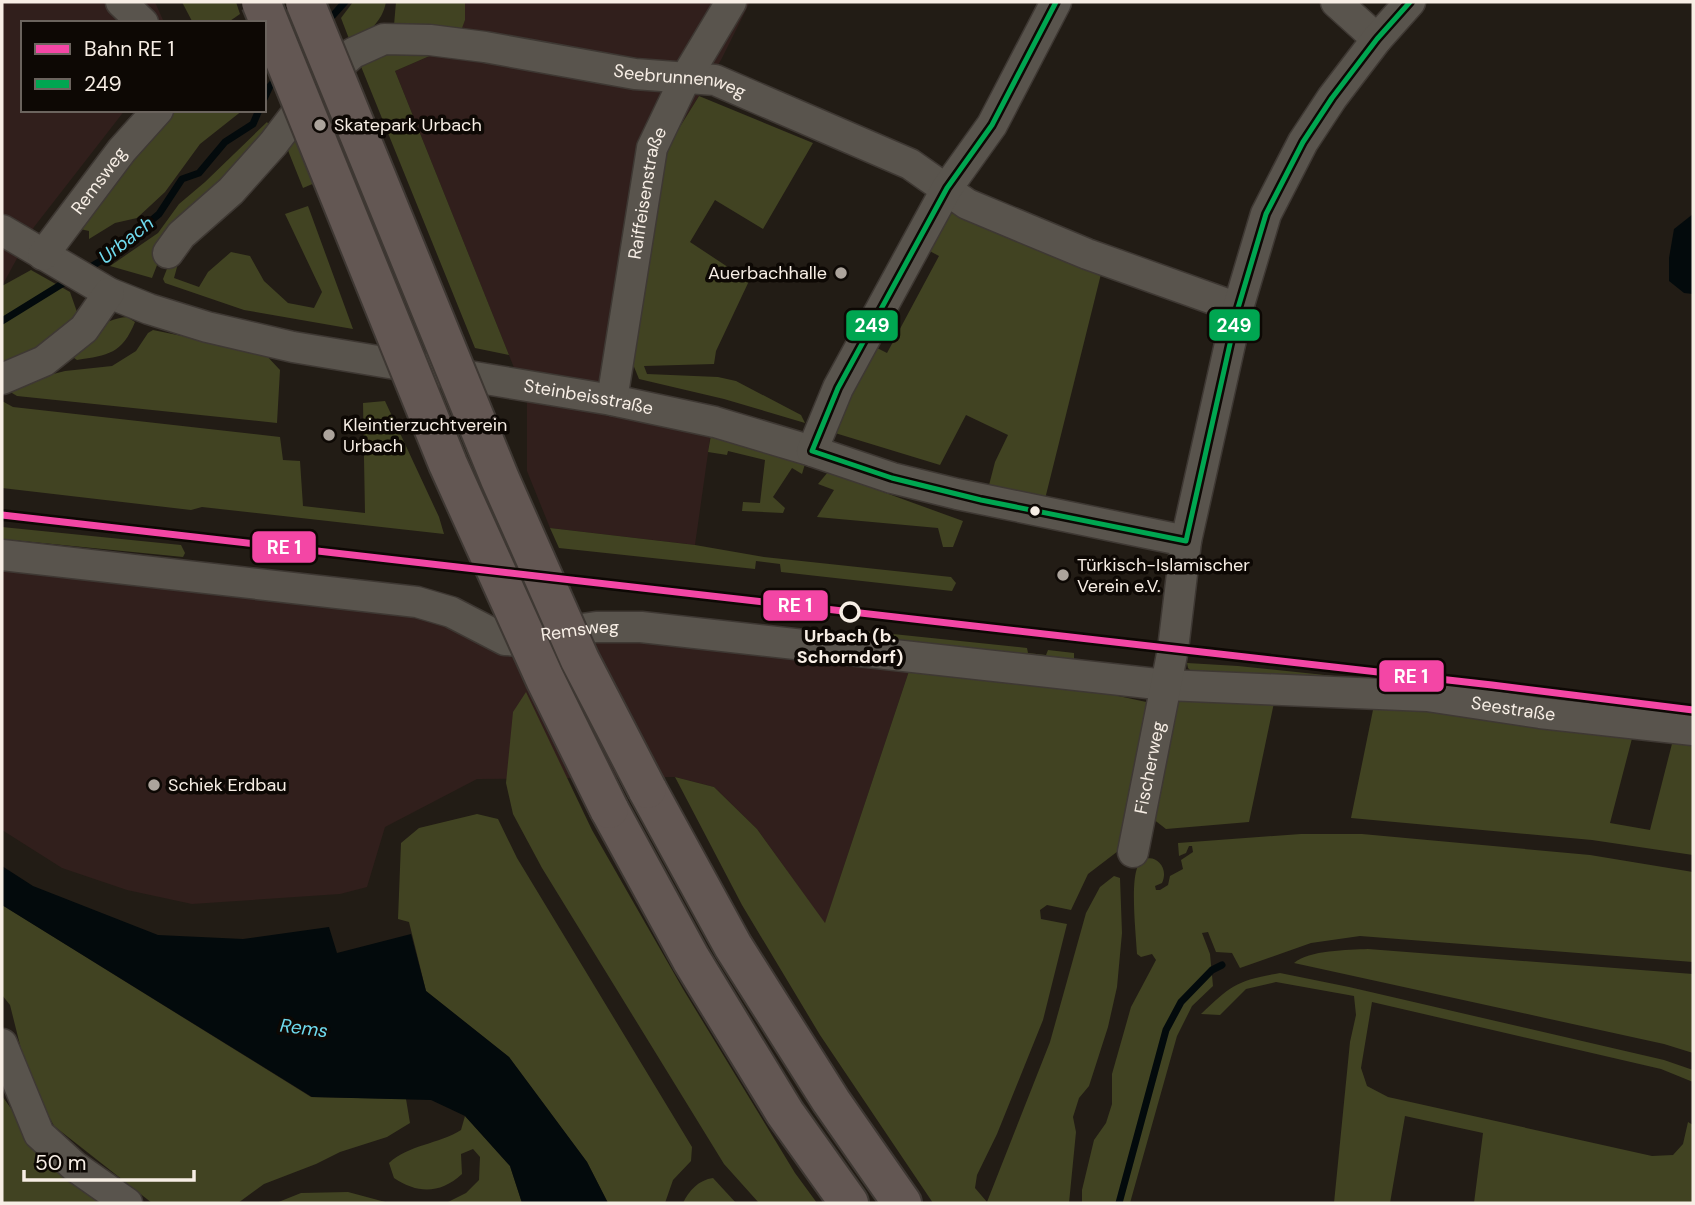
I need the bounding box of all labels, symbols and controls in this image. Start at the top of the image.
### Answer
legend [21,21,266,112]
text: Bahn RE 1 [84,35,174,63]
street label: Seebrunnenweg [612,58,750,104]
text: 249 [84,70,122,98]
place label: Skatepark Urbach [334,113,482,137]
marker: Skatepark Urbach [312,117,328,133]
street label: Raiffeisenstraße [623,123,672,261]
street label: Remsweg [66,142,132,219]
water label: Urbach [93,211,159,269]
place label: Auerbachhalle [708,261,827,285]
marker: Auerbachhalle [833,265,849,281]
line badge: 249 [1208,308,1261,342]
line badge: 249 [845,309,899,342]
text: 249 [854,313,890,338]
text: 249 [1216,313,1252,338]
street label: Steinbeisstraße [522,374,655,420]
place label: Kleintierzuchtverein Urbach [343,413,507,458]
marker: Kleintierzuchtverein Urbach [321,427,337,443]
unlabelled marker [1028,504,1042,518]
line badge: RE 1 [251,530,317,564]
text: RE 1 [267,535,301,560]
place label: Türkisch-Islamischer Verein e.V. [1077,553,1250,598]
marker: Türkisch-Islamischer Verein e.V. [1055,567,1071,583]
line badge: RE 1 [762,589,829,622]
text: RE 1 [778,593,812,618]
marker: Urbach (b. Schorndorf) [840,602,860,622]
street label: Remsweg [539,615,619,647]
place label: Urbach (b. Schorndorf) [797,624,903,669]
line badge: RE 1 [1378,659,1445,693]
text: RE 1 [1394,664,1428,689]
street label: Seestraße [1469,691,1557,727]
street label: Fischerweg [1129,719,1171,816]
place label: Schiek Erdbau [168,773,287,797]
marker: Schiek Erdbau [146,777,162,793]
water label: Rems [279,1013,329,1043]
scale bar [24,1138,194,1182]
text: 50 m [35,1149,86,1177]

